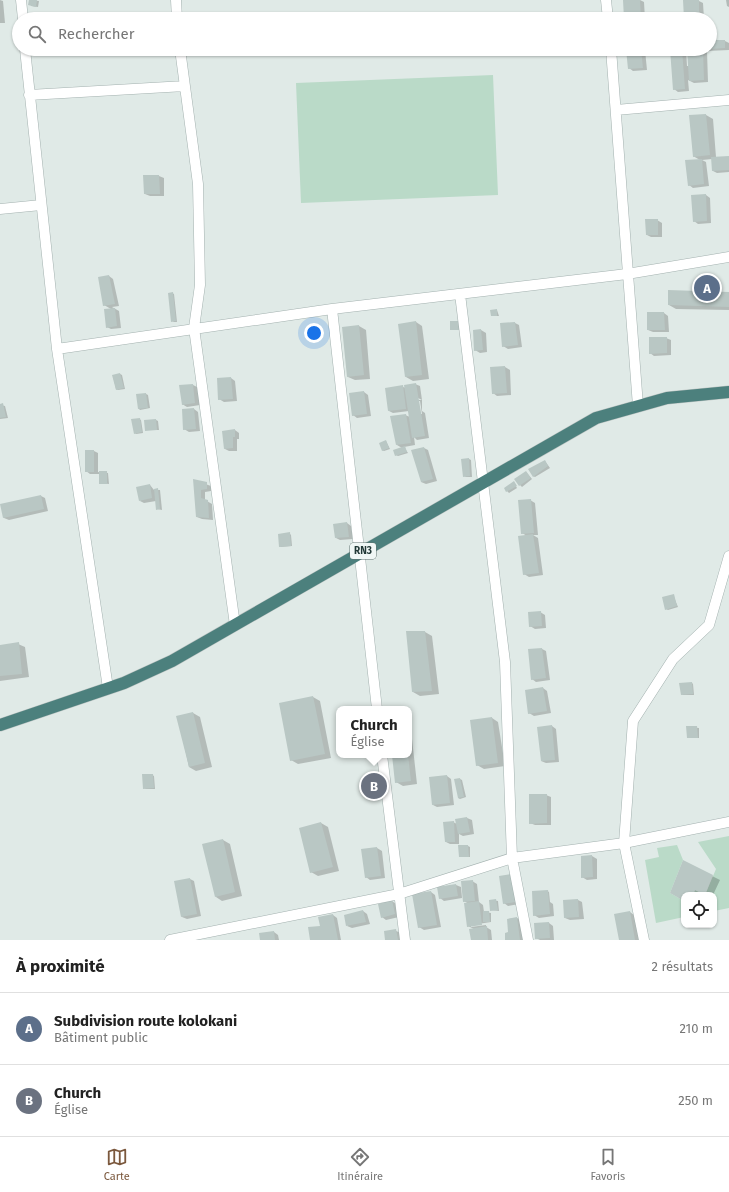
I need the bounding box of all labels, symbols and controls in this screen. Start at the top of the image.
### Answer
search box [12,12,717,56]
icon: search [26,23,48,45]
text: Rechercher [58,25,134,43]
pin: A [694,273,720,303]
your location [304,323,324,343]
road number: RN3 [350,543,376,559]
popup [336,706,412,758]
text: Church [350,716,398,734]
text: Église [350,734,385,749]
pin: B [361,771,387,801]
map controls [681,892,717,928]
button: locate [681,892,717,928]
text: À proximité [16,956,105,977]
text: 2 résultats [652,959,713,974]
text: Subdivision route kolokani [54,1012,237,1030]
text: A [25,1021,33,1036]
text: 210 m [679,1021,713,1036]
text: Bâtiment public [54,1030,148,1045]
text: Church [54,1084,101,1102]
text: B [25,1093,33,1108]
text: 250 m [678,1093,713,1108]
text: Église [54,1102,88,1117]
tab: Carte [104,1146,130,1183]
tab: Itinéraire [337,1146,383,1183]
tab: Favoris [590,1146,625,1183]

